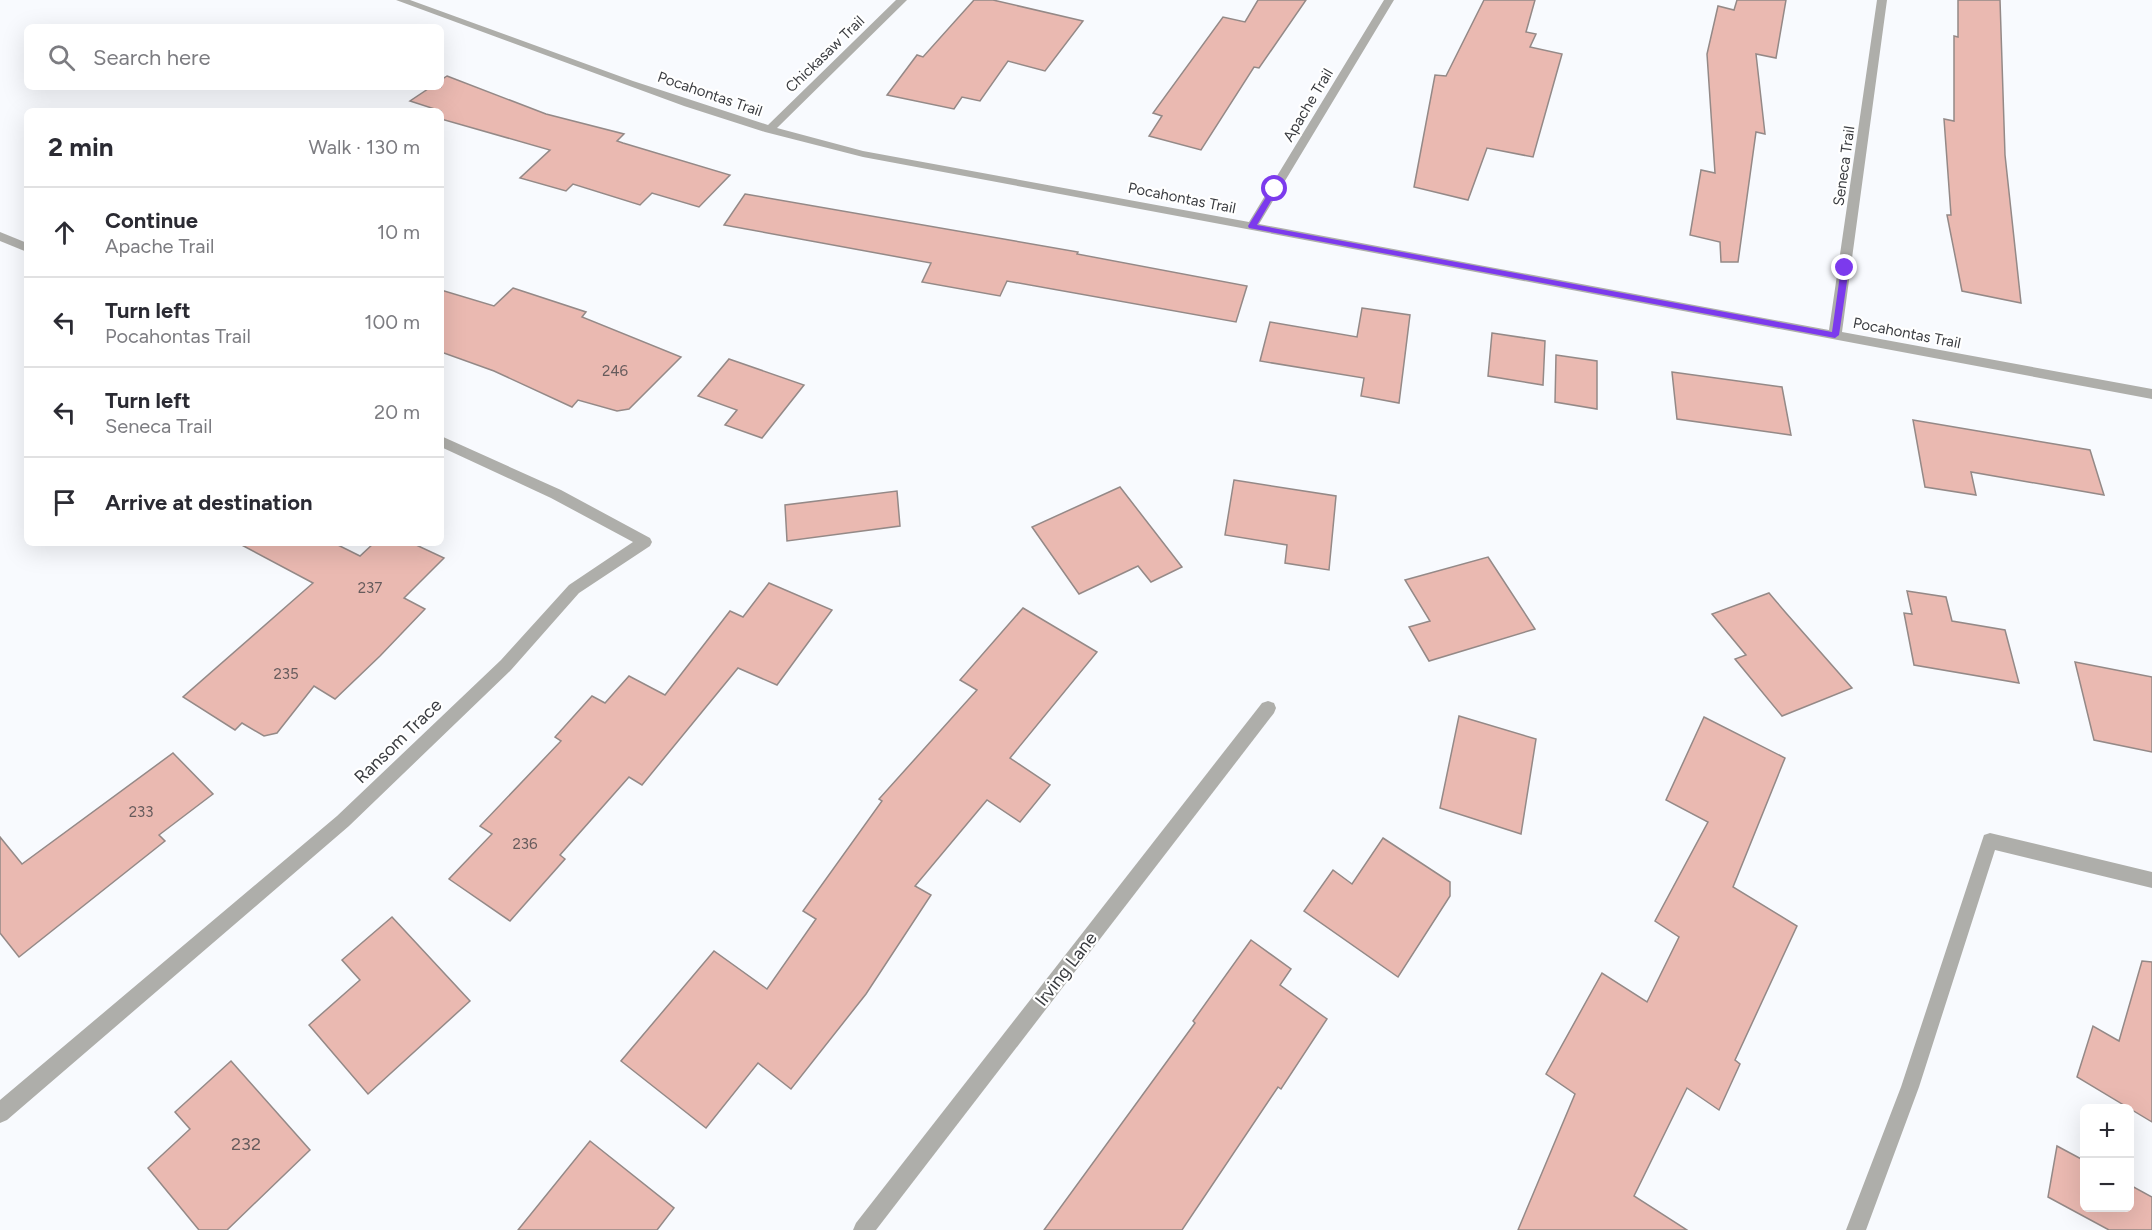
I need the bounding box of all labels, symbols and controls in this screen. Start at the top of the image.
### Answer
street label: Chickasaw Trail [782,12,868,96]
search box [24,24,444,90]
icon: search [45,41,78,74]
text: Search here [93,44,211,71]
street label: Apache Trail [1279,65,1337,145]
street label: Pocahontas Trail [655,68,765,120]
street label: Seneca Trail [1829,125,1859,207]
text: 2 min [48,131,114,163]
text: Walk · 130 m [308,135,420,159]
route start [1261,175,1287,201]
street label: Pocahontas Trail [1127,179,1237,217]
text: Continue [105,207,198,234]
icon: ahead [48,216,81,249]
text: 10 m [377,220,420,244]
text: Apache Trail [105,234,215,258]
route end [1831,254,1857,280]
text: Turn left [105,297,191,324]
icon: left [48,306,81,339]
text: 100 m [364,310,420,334]
street label: Pocahontas Trail [1852,314,1962,352]
text: Pocahontas Trail [105,324,251,348]
house number: 246 [602,362,629,380]
text: Turn left [105,387,191,414]
icon: left [48,396,81,429]
text: 20 m [374,400,420,424]
text: Seneca Trail [105,414,212,438]
icon: arrive [48,486,81,519]
text: Arrive at destination [105,489,313,516]
house number: 237 [358,579,382,597]
house number: 235 [273,665,299,683]
street label: Ransom Trace [350,694,446,788]
house number: 233 [129,803,153,821]
house number: 236 [512,835,538,853]
street label: Irving Lane [1030,927,1102,1010]
map controls [2080,1104,2134,1212]
button: + [2080,1104,2134,1158]
house number: 232 [231,1133,261,1155]
button: − [2080,1158,2134,1212]

